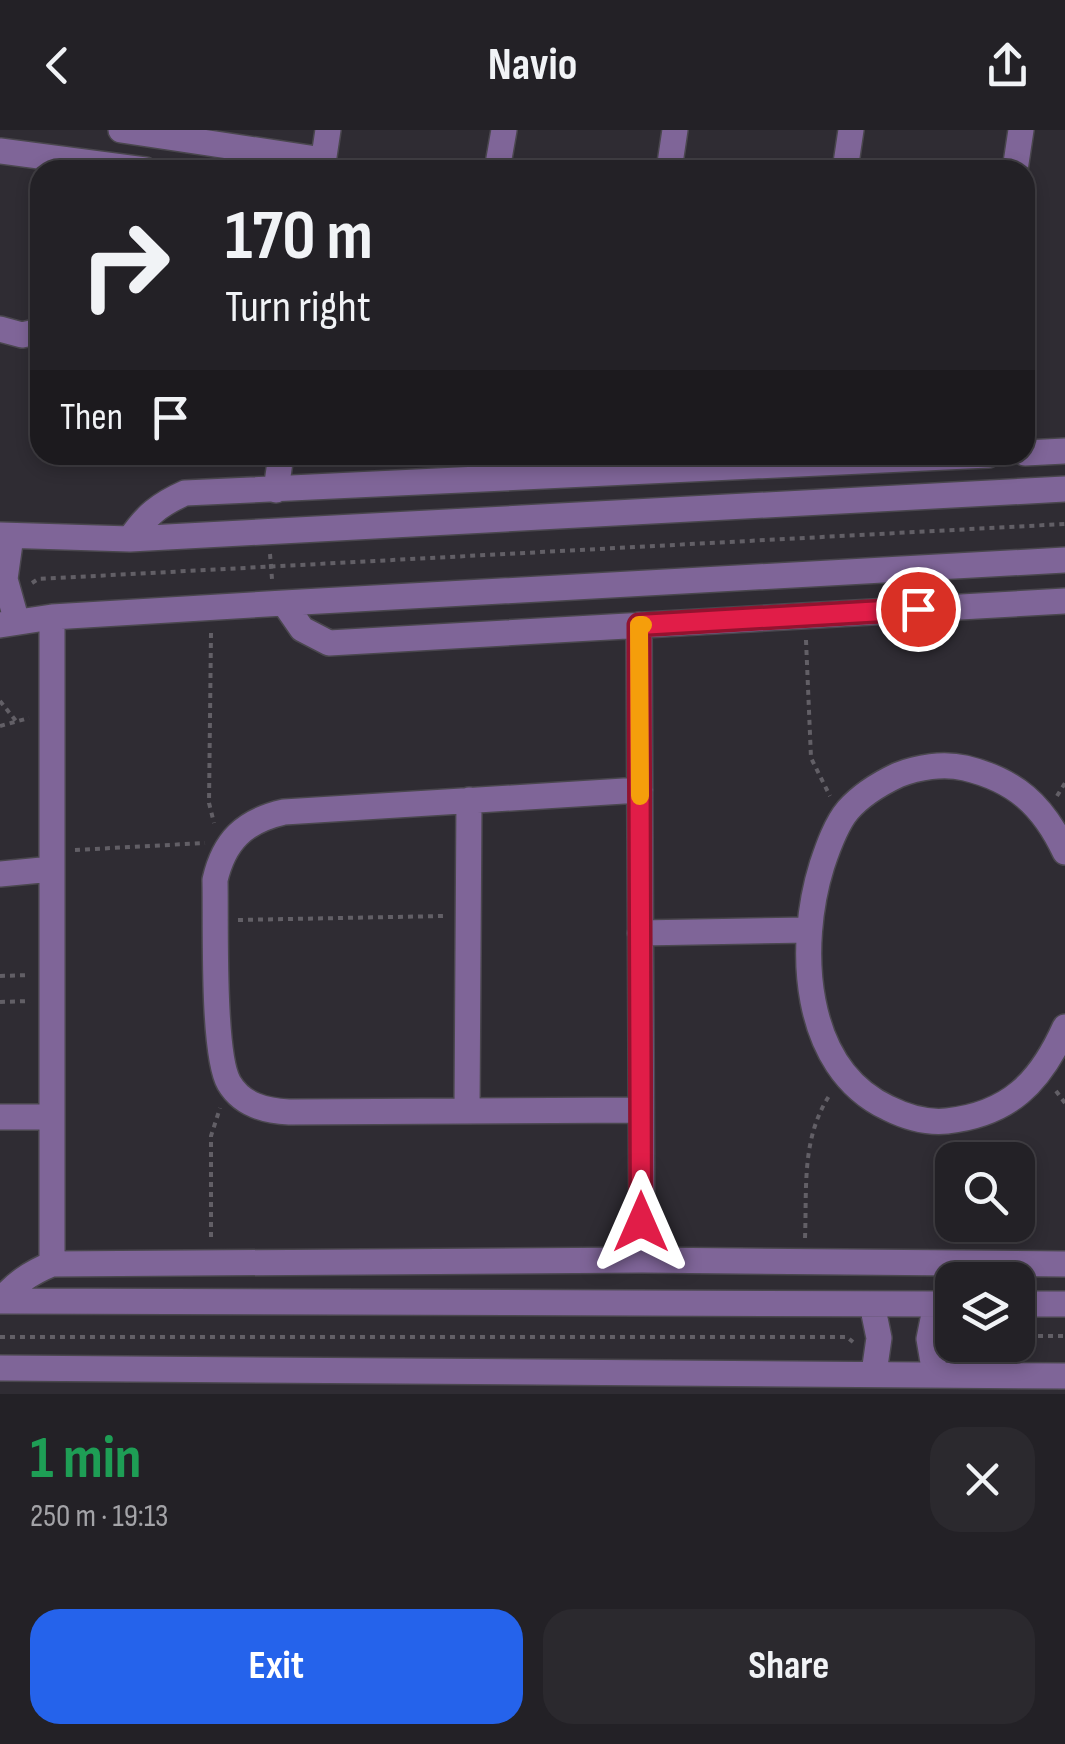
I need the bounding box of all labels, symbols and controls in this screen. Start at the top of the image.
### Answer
icon: back [30,38,85,93]
text: Navio [488,38,577,93]
icon: share [980,38,1035,93]
text: 170 m [225,195,373,279]
icon: right [60,200,190,330]
text: Turn right [225,280,371,335]
icon: arrive [143,390,198,445]
text: Then [60,395,123,440]
pin [876,567,961,652]
icon: arrive [891,582,946,637]
map controls [935,1142,1035,1362]
button: search [935,1142,1035,1242]
position arrow [589,1170,693,1274]
button: layers [935,1262,1035,1362]
text: 1 min [30,1423,142,1495]
button: close [930,1427,1035,1532]
text: 250 m · 19:13 [30,1497,169,1536]
button: Exit [30,1609,523,1724]
button: Share [543,1609,1035,1724]

